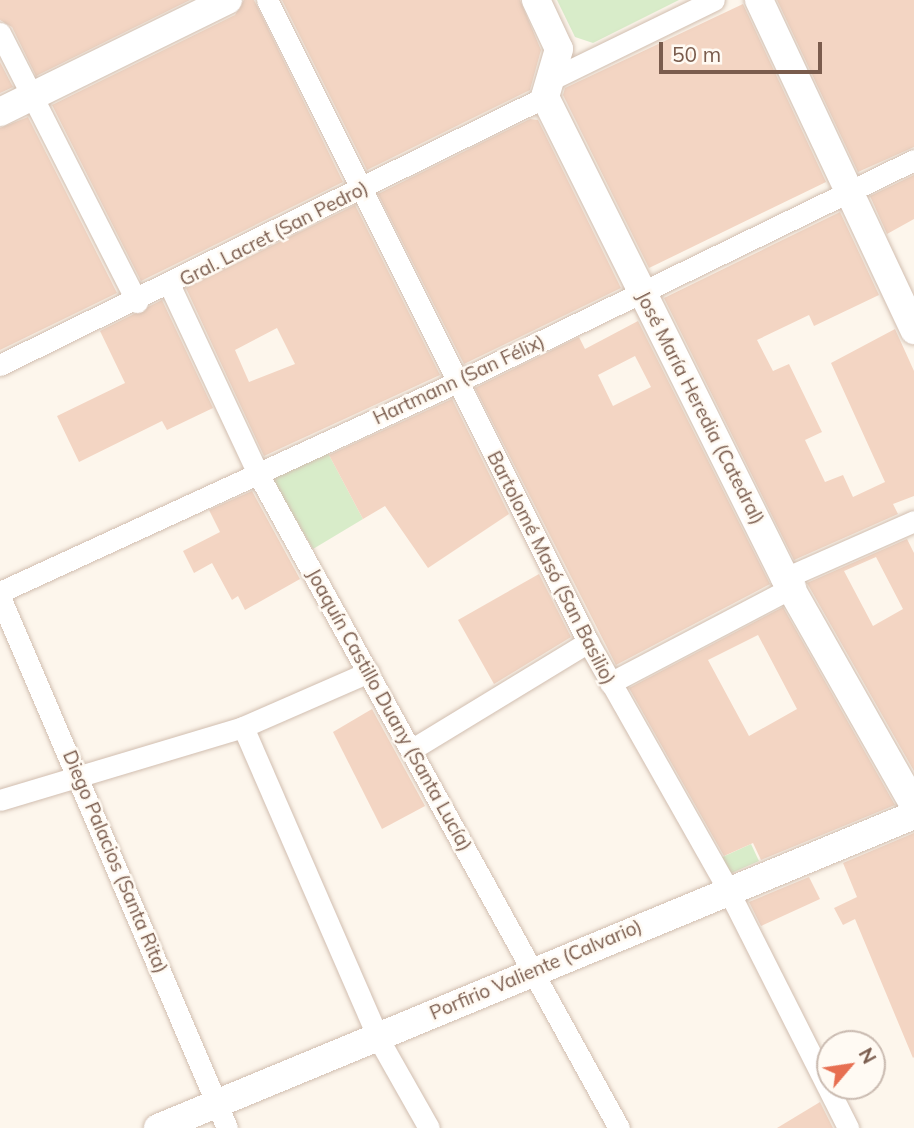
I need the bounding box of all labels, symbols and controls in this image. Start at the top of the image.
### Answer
scale bar [662,28,825,72]
text: 50 m [672,41,721,67]
street label: Gral. Lacret (San Pedro) [176,177,372,291]
street label: José María Heredia (Catedral) [631,288,769,528]
street label: Hartmann (San Félix) [370,330,548,430]
street label: Bartolomé Masó (San Basilio) [482,448,620,688]
street label: Joaquín Castillo Duany (Santa Lucía) [302,565,476,855]
street label: Diego Palacios (Santa Rita) [58,747,172,977]
street label: Porfirio Valiente (Calvario) [427,915,645,1025]
north arrow [816,1030,886,1100]
text: N [854,1044,882,1068]

